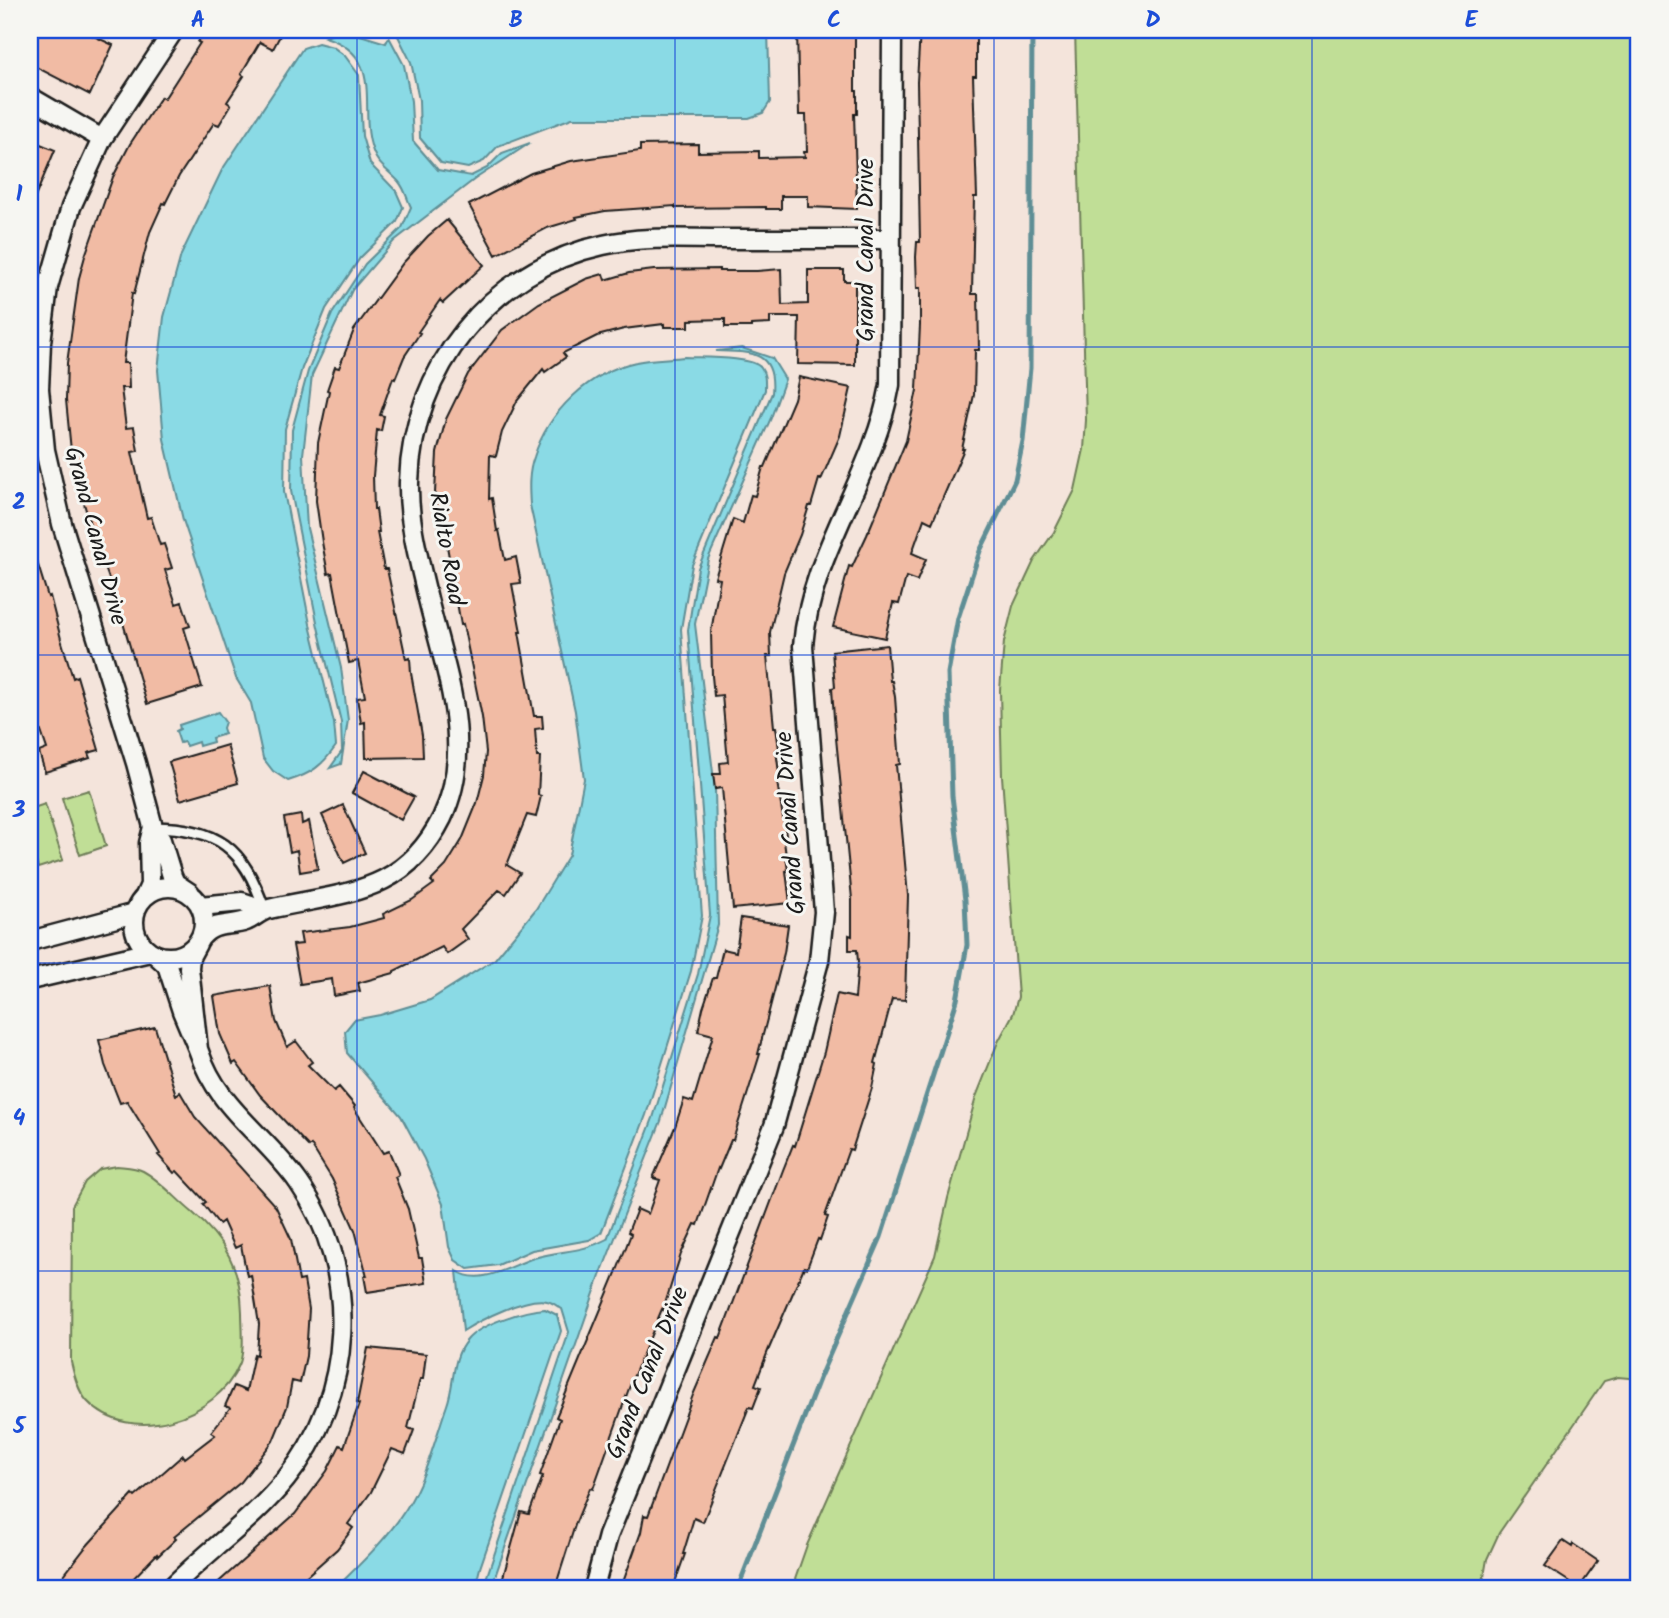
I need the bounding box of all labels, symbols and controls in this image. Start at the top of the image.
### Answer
text: A [191,3,205,39]
text: B [509,3,523,39]
text: C [827,3,841,39]
text: D [1145,3,1161,39]
text: E [1465,3,1479,39]
street label: Grand Canal Drive [847,158,886,342]
text: 1 [16,177,23,213]
street label: Grand Canal Drive [52,442,138,630]
text: 2 [12,485,26,521]
street label: Rialto Road [417,489,475,610]
street label: Grand Canal Drive [765,730,817,916]
text: 3 [12,793,26,829]
text: 4 [13,1101,26,1137]
street label: Grand Canal Drive [596,1280,701,1465]
text: 5 [12,1409,27,1445]

